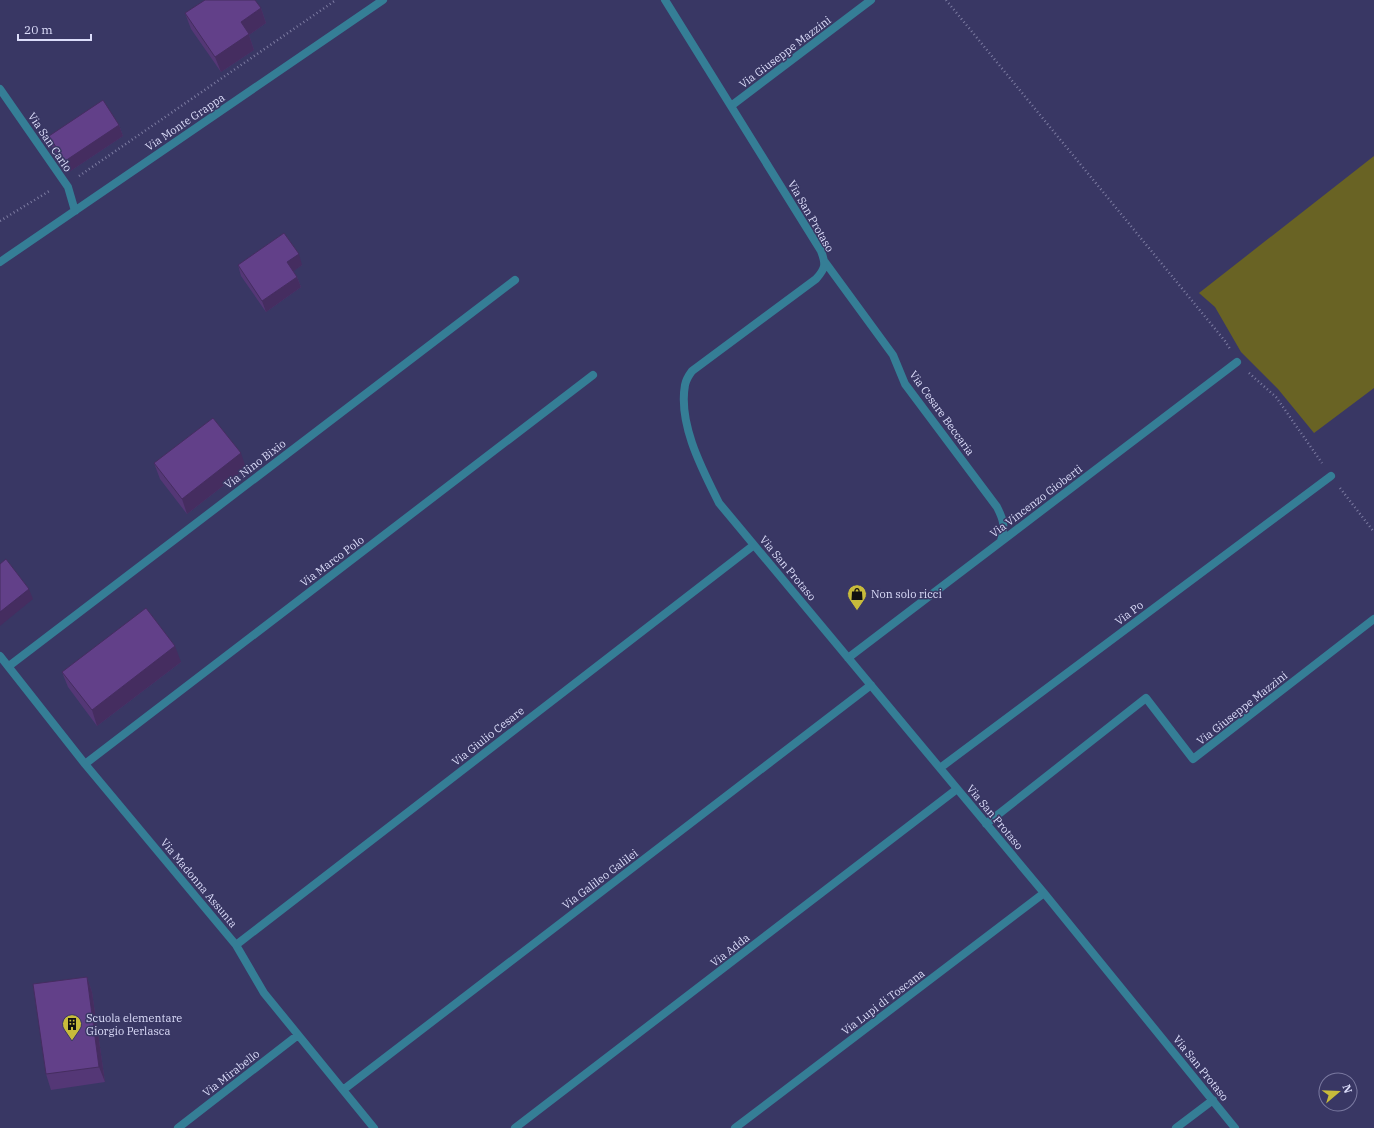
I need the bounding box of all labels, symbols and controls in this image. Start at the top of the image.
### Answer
street label: Via Giuseppe Mazzini [736,13,834,91]
scale bar [18,16,91,42]
text: 20 m [24,22,53,37]
street label: Via Monte Grappa [143,90,227,154]
street label: Via San Carlo [25,110,75,174]
street label: Via San Protaso [785,178,837,254]
street label: Via Cesare Beccaria [906,368,978,458]
street label: Via Nino Bixio [221,436,289,492]
street label: Via Vincenzo Gioberti [987,461,1085,540]
street label: Via Marco Polo [297,532,367,590]
street label: Via San Protaso [757,533,819,603]
shop icon: Non solo ricci [846,583,868,611]
place label: Non solo ricci [871,587,942,601]
street label: Via Po [1112,598,1146,628]
street label: Via Giuseppe Mazzini [1194,668,1291,748]
street label: Via Giulio Cesare [449,703,527,769]
street label: Via San Protaso [964,782,1026,852]
street label: Via Madonna Assunta [158,836,240,930]
street label: Via Galileo Galilei [559,846,641,912]
street label: Via Adda [708,930,752,970]
street label: Via Lupi di Toscana [839,966,927,1038]
place label: Scuola elementare Giorgio Perlasca [86,1011,182,1038]
building icon: Scuola elementare Giorgio Perlasca [61,1013,83,1041]
street label: Via San Protaso [1170,1032,1232,1104]
street label: Via Mirabello [200,1046,262,1100]
north arrow [1318,1072,1358,1112]
text: N [1339,1082,1356,1095]

